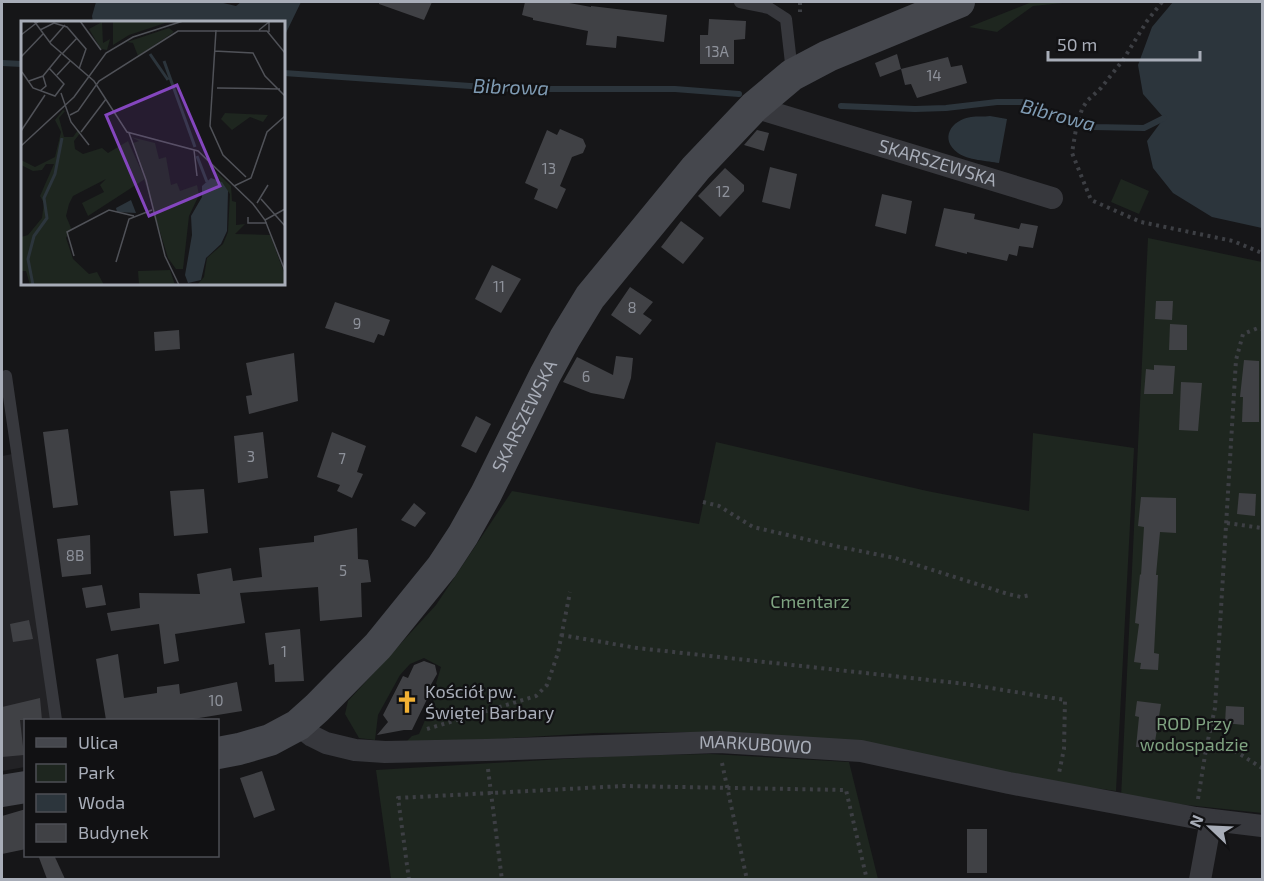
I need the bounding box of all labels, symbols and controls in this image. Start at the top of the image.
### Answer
inset map [21,21,285,285]
scale bar [1048,24,1200,62]
text: 50 m [1057,33,1097,55]
house number: 13A [705,42,729,60]
house number: 14 [926,66,942,84]
water label: Bibrowa [473,73,550,99]
water label: Bibrowa [1018,93,1098,135]
street label: SKARSZEWSKA [876,134,1000,191]
house number: 13 [542,159,556,177]
house number: 12 [716,182,730,200]
house number: 11 [493,277,505,295]
house number: 8 [627,298,637,316]
house number: 9 [353,314,361,332]
street label: SKARSZEWSKA [487,355,562,475]
house number: 6 [582,367,590,385]
house number: 3 [247,447,255,465]
house number: 7 [338,449,346,467]
house number: 8B [66,546,84,564]
house number: 5 [339,561,347,579]
park label: Cmentarz [770,590,850,612]
house number: 1 [281,642,287,660]
place label: Kościół pw. Świętej Barbary [425,680,555,723]
church icon: Kościół pw. Świętej Barbary [394,689,420,715]
house number: 10 [208,691,224,709]
park label: ROD Przy wodospadzie [1140,712,1248,755]
legend [24,719,219,857]
street label: MARKUBOWO [699,730,813,758]
text: Ulica [78,731,118,753]
text: Park [78,761,115,783]
text: Woda [78,791,125,813]
north arrow [1180,797,1240,857]
text: N [1185,812,1207,830]
text: Budynek [78,821,149,843]

